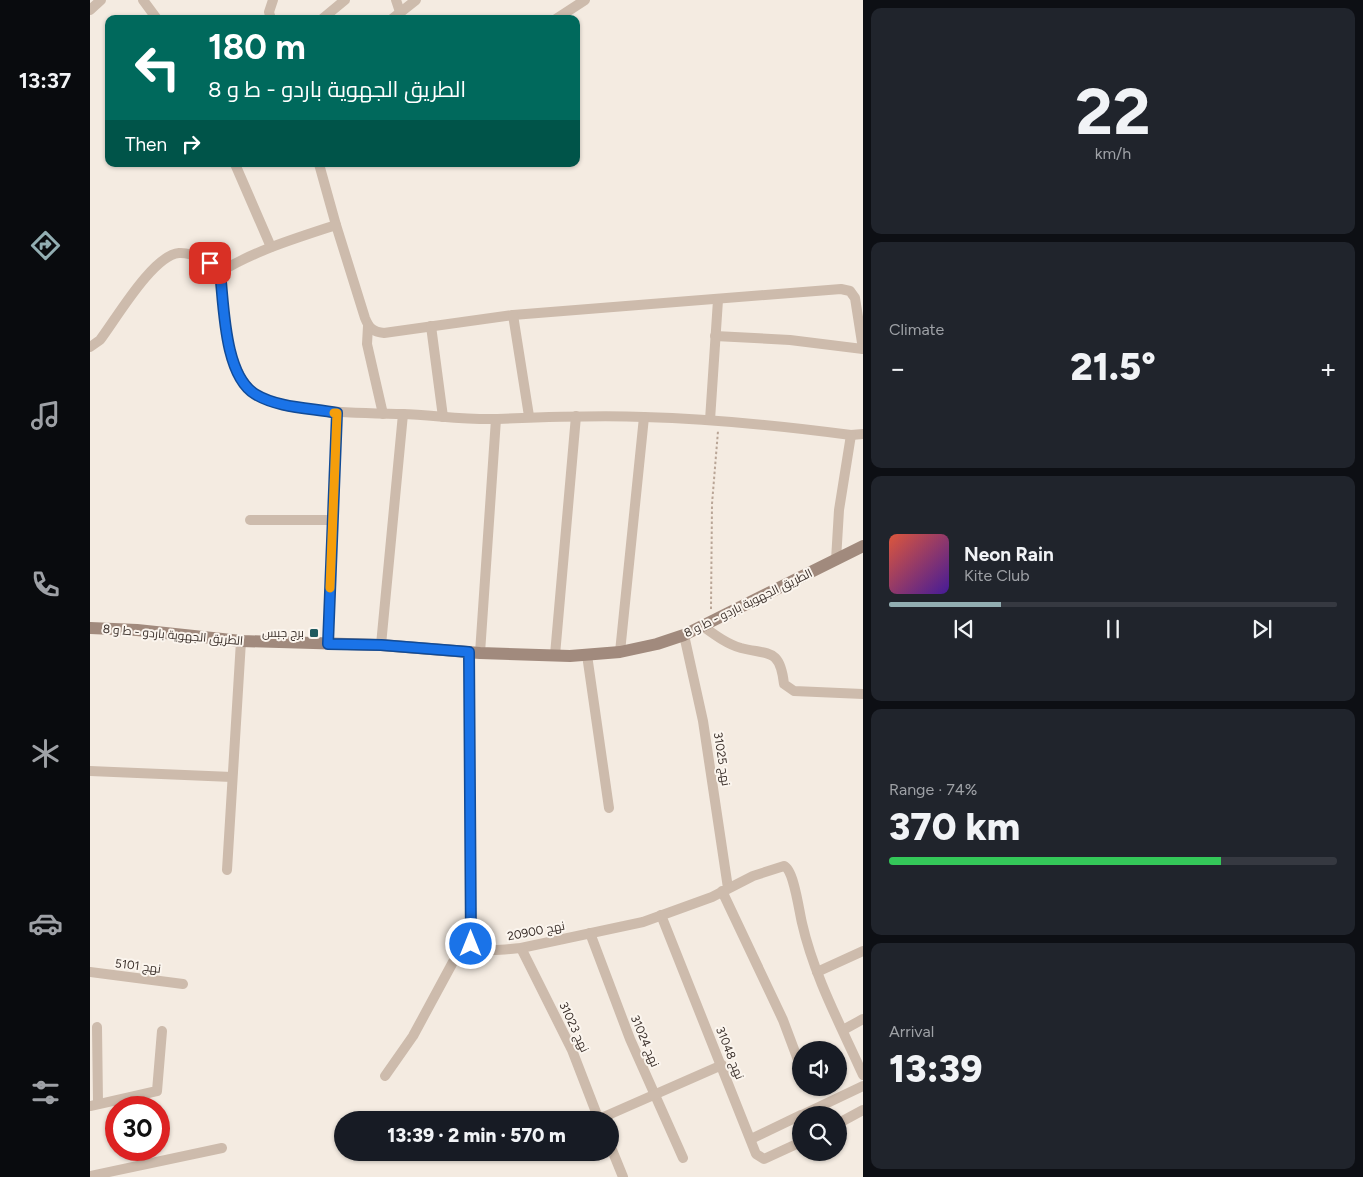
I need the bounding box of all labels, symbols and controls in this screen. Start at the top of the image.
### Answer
text: 180 m [208,26,306,68]
icon: left [125,35,190,100]
text: 13:37 [19,67,71,94]
text: 22 [1075,72,1151,150]
text: الطريق الجهوية باردو - ط و 8 [208,76,466,103]
icon: right [177,130,205,158]
text: Then [125,133,167,156]
text: km/h [1095,144,1131,163]
icon: directions [28,228,63,263]
pin [189,242,231,284]
icon: arrive [196,249,224,277]
text: Climate [889,320,944,339]
text: 21.5° [1070,344,1156,390]
text: − [889,351,906,385]
text: + [1320,351,1337,385]
icon: music [28,398,63,433]
text: Neon Rain [964,543,1054,566]
street label: الطريق الجهوية باردو - ط و 8 [682,566,814,640]
text: Kite Club [964,566,1030,585]
icon: phone [28,567,63,602]
icon: previous [950,615,978,643]
icon: pause [1099,615,1127,643]
icon: next [1248,615,1276,643]
street label: الطريق الجهوية باردو - ط و 8 [102,622,244,648]
place label: برج جبس [262,626,304,641]
marker: برج جبس [308,627,320,639]
street label: نهج 31025 [710,731,733,787]
icon: climate [28,736,63,771]
text: Range · 74% [889,780,977,799]
text: 370 km [889,804,1020,850]
icon: car [28,906,63,941]
position arrow [444,917,496,969]
street label: نهج 20900 [506,919,566,944]
street label: نهج 5101 [114,956,162,977]
street label: نهج 31023 [555,1000,592,1055]
street label: نهج 31024 [627,1013,662,1069]
text: Arrival [889,1022,934,1041]
street label: نهج 31048 [712,1025,747,1082]
map controls [792,1041,847,1161]
button: sound [792,1041,847,1096]
text: 13:39 [889,1046,982,1092]
icon: filters [28,1075,63,1110]
speed limit sign: 30 [105,1096,170,1161]
button: search [792,1106,847,1161]
text: 13:39 · 2 min · 570 m [387,1124,566,1147]

